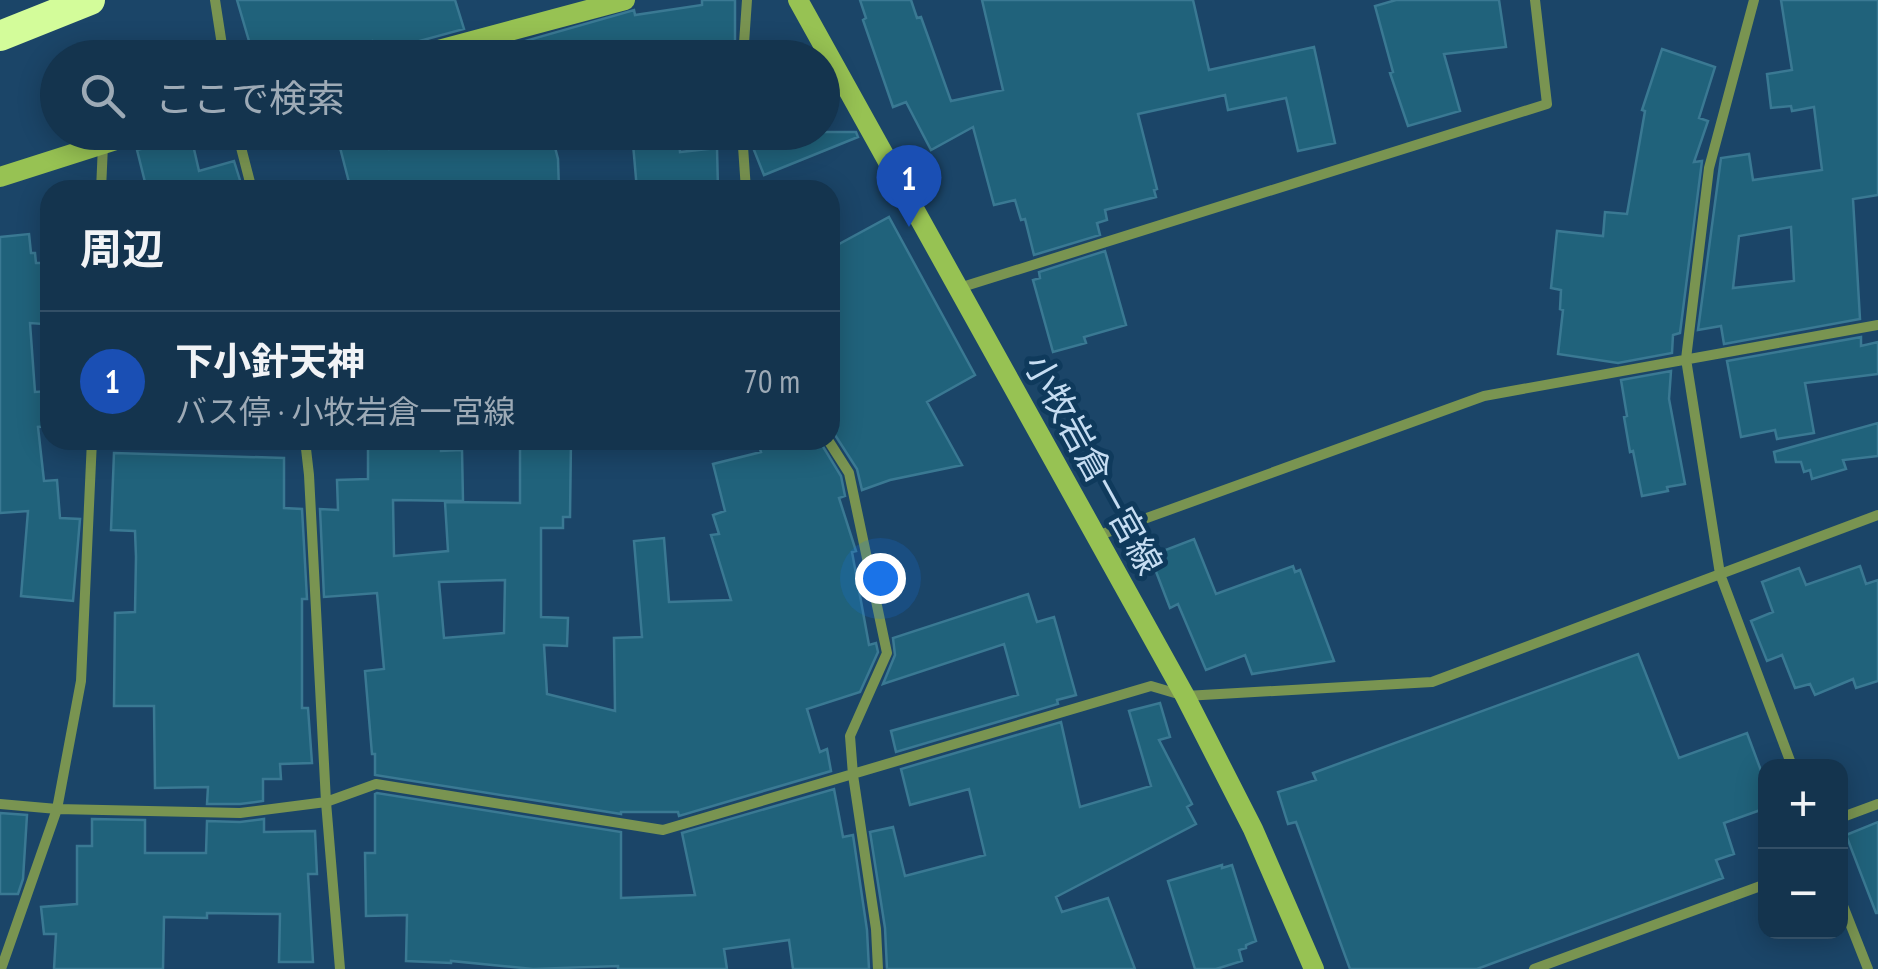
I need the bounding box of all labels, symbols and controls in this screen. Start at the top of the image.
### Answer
search box [40,40,840,150]
icon: search [75,68,130,123]
text: ここで検索 [155,73,345,122]
pin: 1 [876,144,942,227]
text: 周辺 [80,221,164,276]
text: 下小針天神 [175,336,365,385]
street label: 小牧岩倉一宮線 [1014,346,1174,582]
text: 1 [105,360,120,402]
text: 70 m [744,360,800,402]
text: バス停 · 小牧岩倉一宮線 [175,390,515,432]
your location [855,553,906,604]
map controls [1758,759,1848,939]
button: + [1758,759,1848,849]
button: − [1758,849,1848,939]

